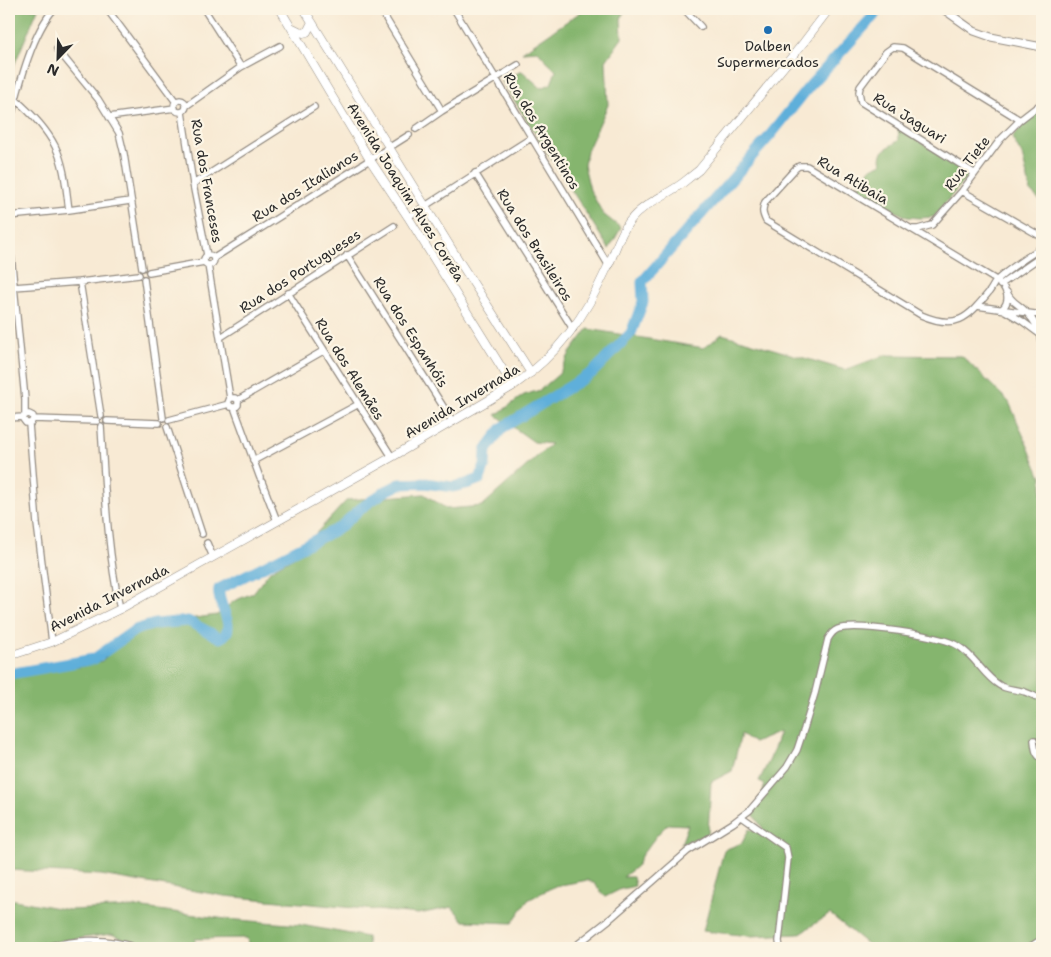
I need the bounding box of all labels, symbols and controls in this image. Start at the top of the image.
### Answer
marker: Dalben Supermercados [762,24,774,36]
north arrow [32,32,82,82]
place label: Dalben Supermercados [717,37,819,71]
text: N [44,60,62,80]
street label: Rua dos Argentinos [500,69,584,193]
street label: Rua Jaguari [870,88,950,148]
street label: Avenida Joaquim Alves Corrêa [343,99,469,285]
street label: Rua dos Franceses [187,118,227,244]
street label: Rua Tiete [940,132,994,194]
street label: Rua dos Italianos [249,146,361,226]
street label: Rua Atibaia [814,152,892,208]
street label: Rua dos Brasileiros [493,185,577,305]
street label: Rua dos Portugueses [236,225,364,317]
street label: Rua dos Espanhóis [370,273,452,391]
street label: Rua dos Alemães [311,315,389,423]
street label: Avenida Invernada [401,359,523,442]
street label: Avenida Invernada [47,560,172,636]

